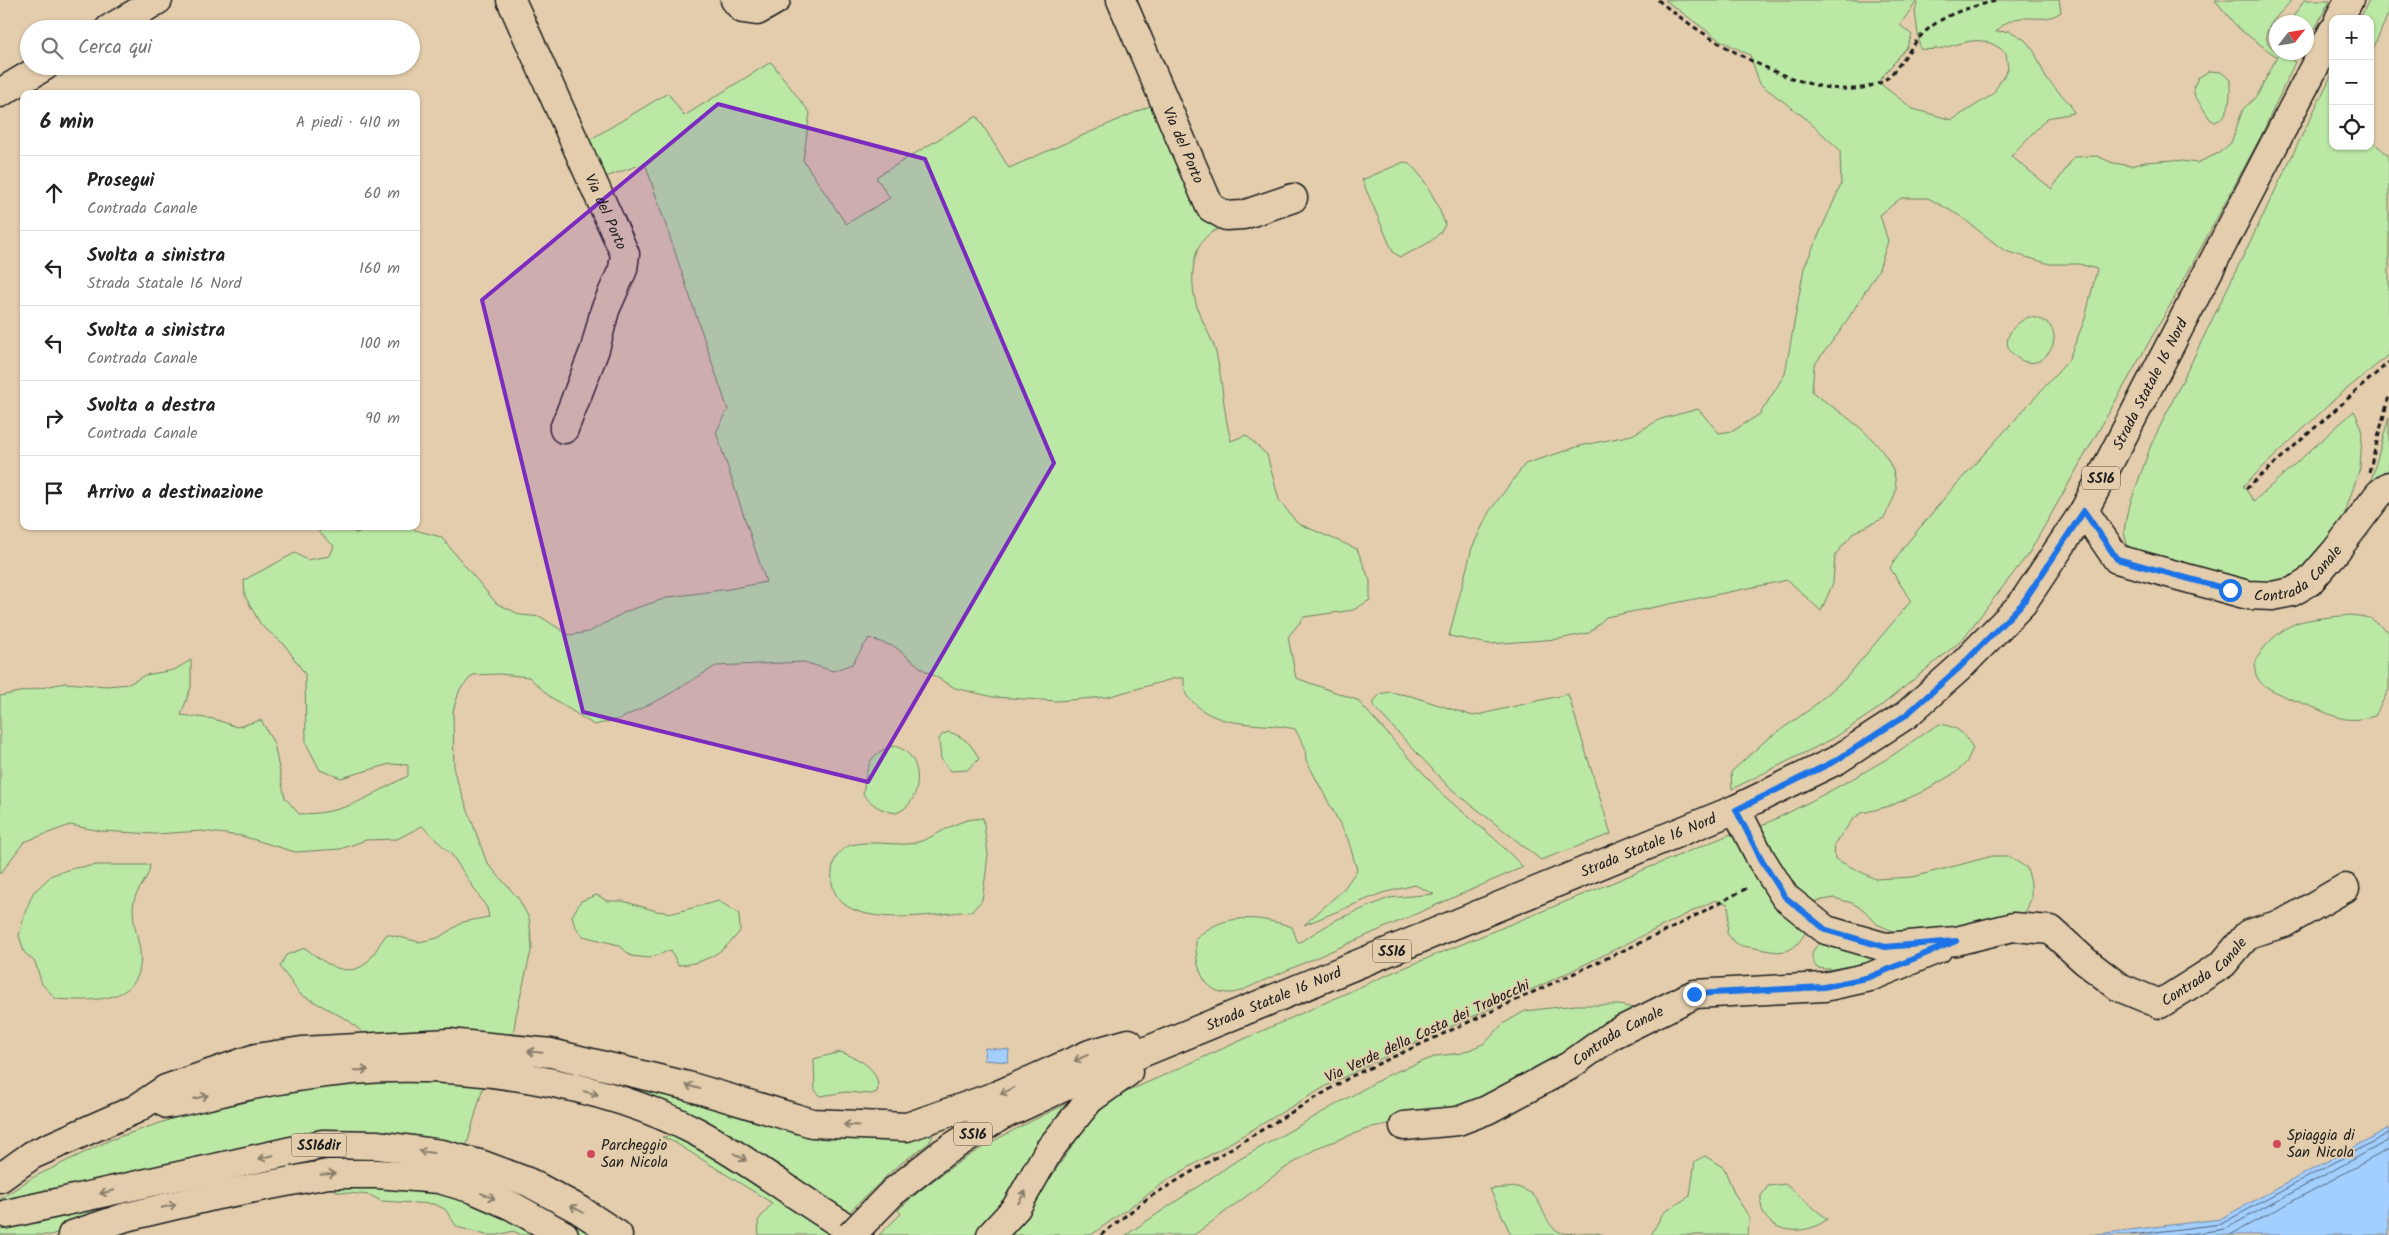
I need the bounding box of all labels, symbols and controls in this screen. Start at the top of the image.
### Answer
north arrow [2269,15,2314,60]
map controls [2329,15,2374,150]
button: + [2329,15,2374,60]
search box [20,20,420,75]
text: Cerca qui [78,33,152,63]
icon: search [38,34,66,62]
button: − [2329,60,2374,105]
street label: Via del Porto [1155,104,1210,188]
button: locate [2329,105,2374,150]
text: 6 min [40,106,94,139]
text: A piedi · 410 m [296,110,400,135]
text: Prosegui [87,166,154,196]
street label: Via del Porto [578,170,633,254]
icon: ahead [40,179,68,207]
text: 60 m [364,181,400,206]
text: Contrada Canale [87,196,198,221]
text: Svolta a sinistra [87,241,225,271]
icon: left [40,254,68,282]
text: 160 m [359,256,400,281]
text: Strada Statale 16 Nord [87,271,242,296]
street label: Strada Statale 16 Nord [2107,314,2195,454]
text: Svolta a sinistra [87,316,225,346]
icon: left [40,329,68,357]
text: 100 m [360,331,400,356]
text: Contrada Canale [87,346,198,371]
text: Svolta a destra [87,391,215,421]
icon: right [40,404,68,432]
text: 90 m [365,406,400,431]
text: Contrada Canale [87,421,198,446]
road number: SS16 [2082,466,2120,489]
text: Arrivo a destinazione [87,478,263,508]
icon: arrive [40,479,68,507]
street label: Contrada Canale [2253,540,2349,609]
route start [2219,579,2242,602]
street label: Strada Statale 16 Nord [1577,807,1721,885]
street label: Contrada Canale [2157,932,2254,1013]
road number: SS16 [1373,939,1411,962]
street label: Strada Statale 16 Nord [1202,961,1346,1038]
street label: Via Verde della Costa dei Trabocchi [1321,973,1535,1090]
route end [1683,983,1706,1006]
street label: Contrada Canale [1567,1000,1669,1073]
one-way arrow [527,1047,543,1056]
one-way arrow [1074,1053,1089,1063]
one-way arrow [353,1065,369,1075]
one-way arrow [686,1082,702,1092]
one-way arrow [1000,1087,1015,1096]
one-way arrow [583,1089,599,1098]
one-way arrow [193,1092,209,1101]
one-way arrow [843,1120,859,1129]
road number: SS16 [954,1122,992,1146]
place label: Spiaggia di San Nicola [2287,1124,2356,1165]
road number: SS16dir [292,1134,346,1156]
place label: Parcheggio San Nicola [601,1134,668,1175]
marker: Spiaggia di San Nicola [2271,1138,2283,1150]
one-way arrow [419,1147,435,1157]
marker: Parcheggio San Nicola [585,1148,597,1160]
one-way arrow [258,1153,274,1162]
one-way arrow [732,1153,746,1163]
one-way arrow [320,1170,336,1179]
one-way arrow [99,1188,115,1197]
one-way arrow [480,1191,495,1201]
one-way arrow [1017,1191,1027,1205]
one-way arrow [161,1201,177,1211]
one-way arrow [570,1204,585,1213]

